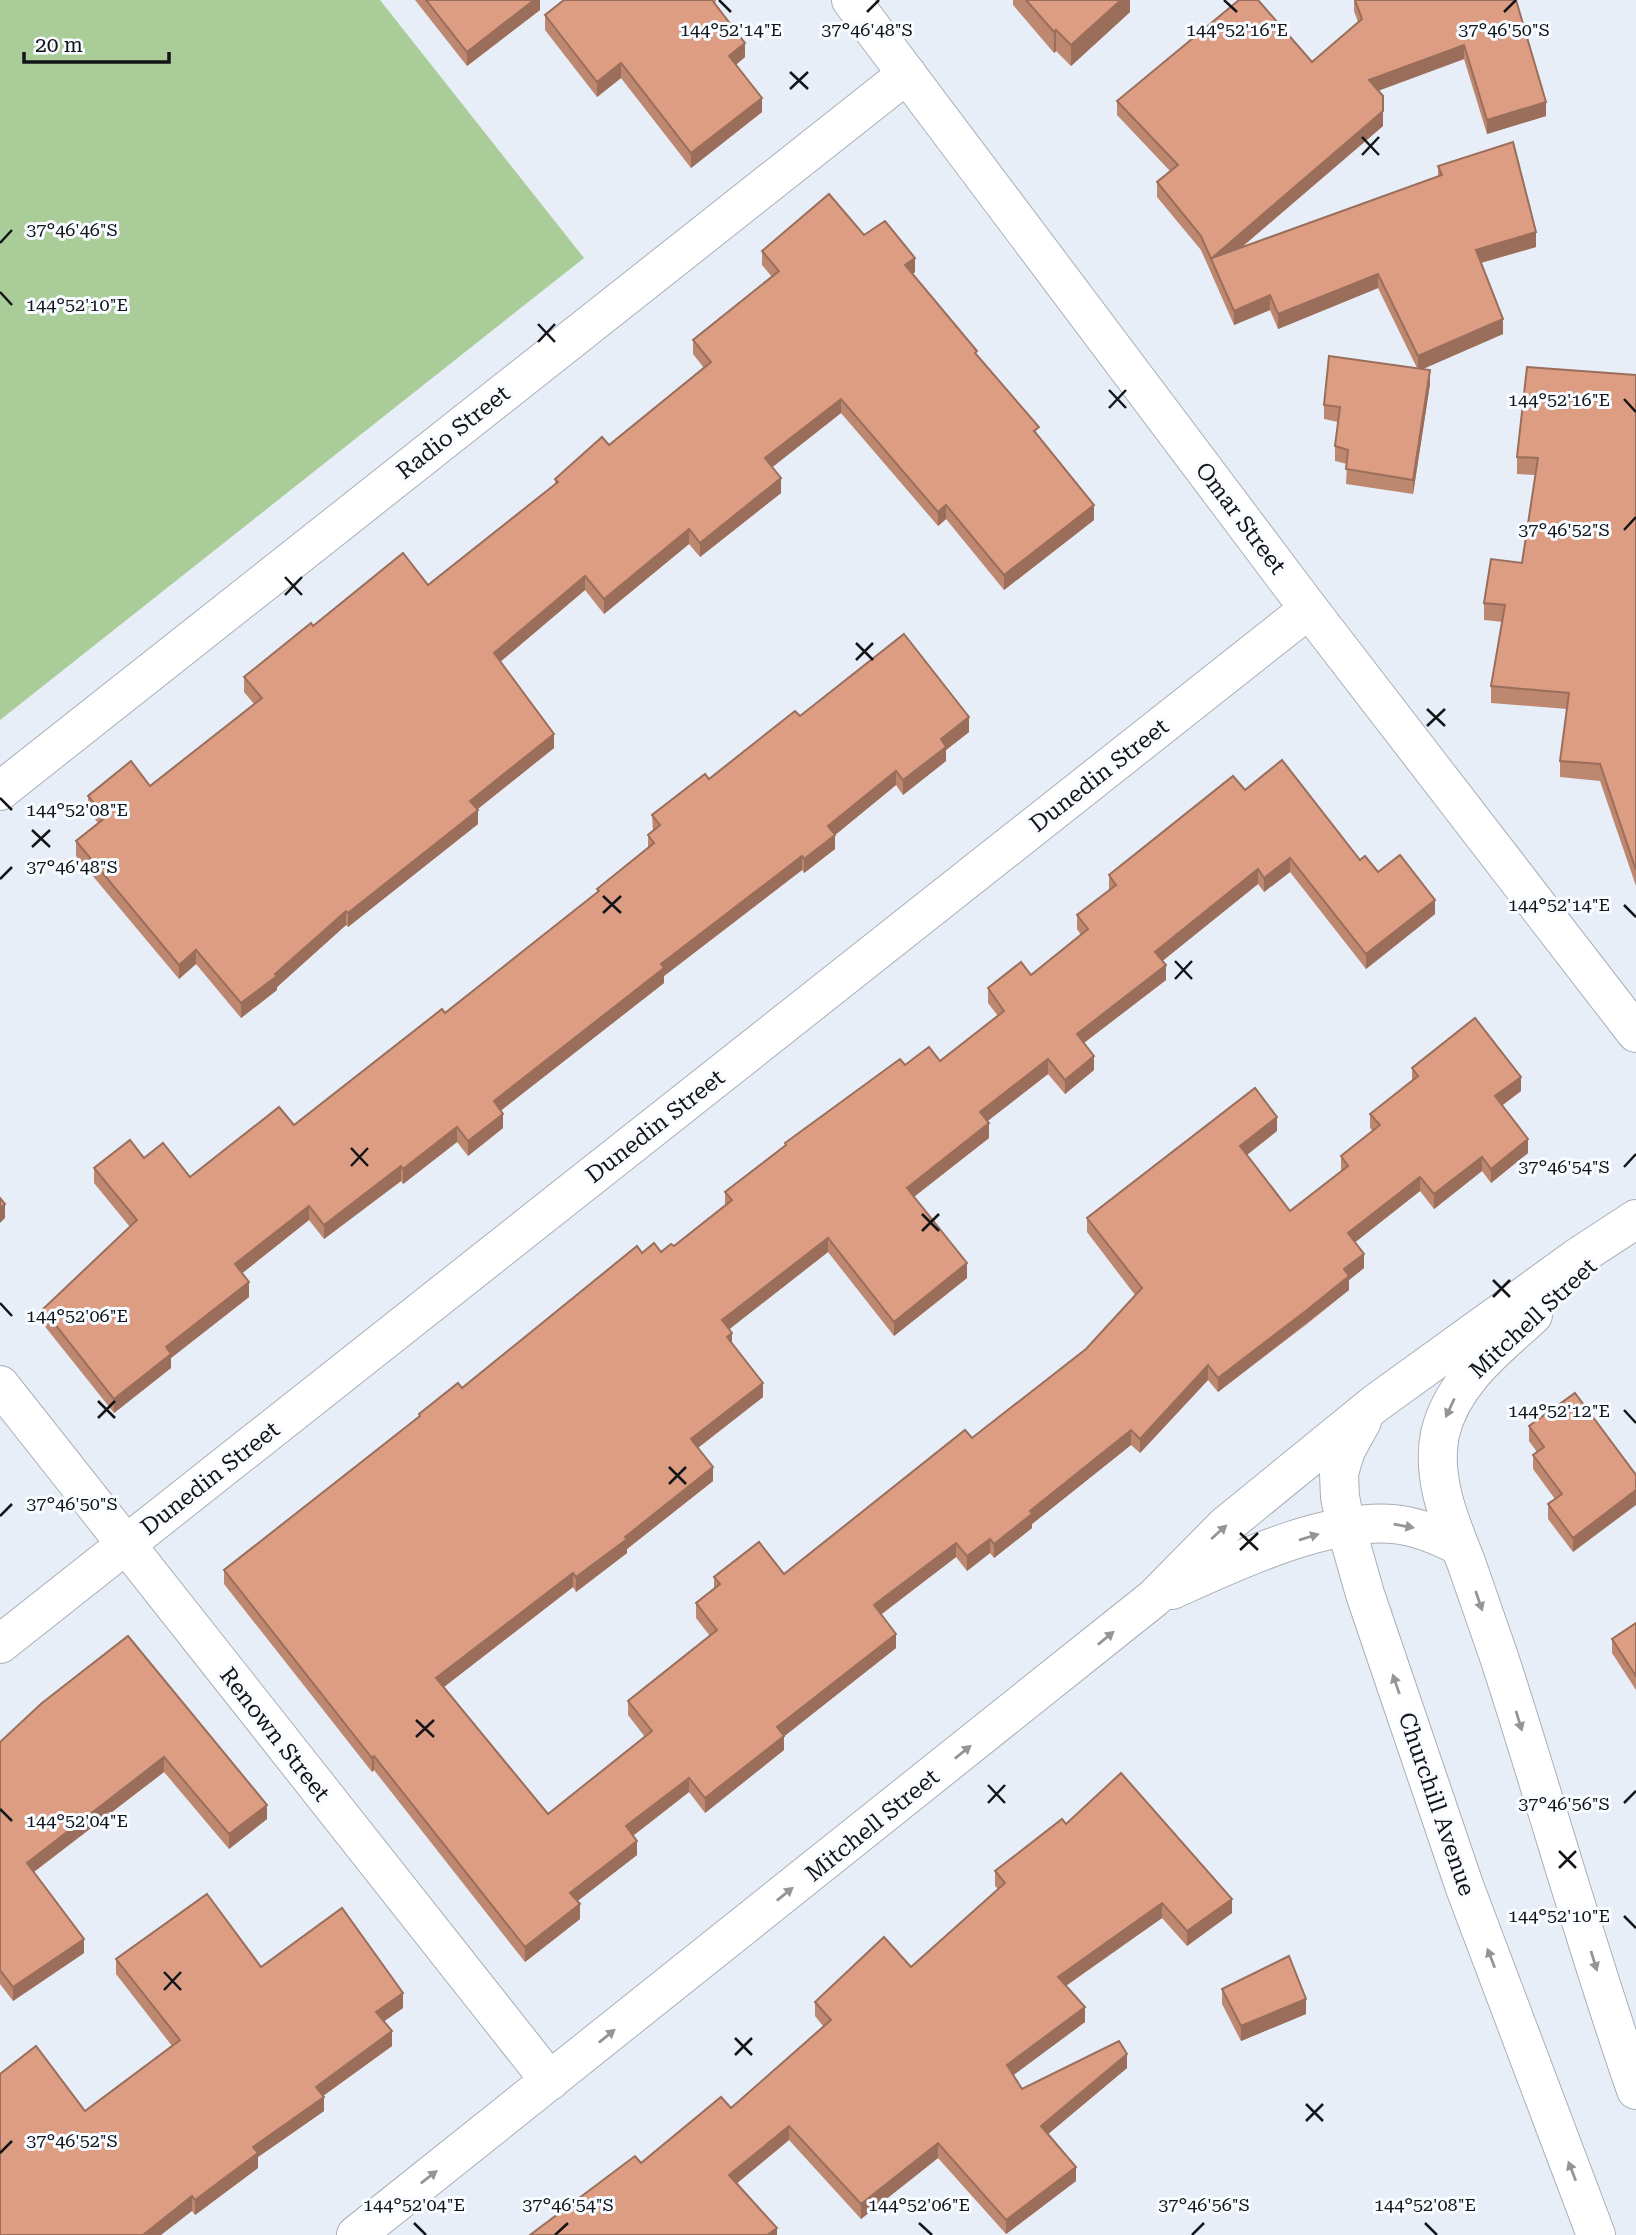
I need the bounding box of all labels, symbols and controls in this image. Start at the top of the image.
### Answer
text: 144°52'14"E [680,19,782,40]
text: 37°46'48"S [821,19,913,40]
text: 144°52'16"E [1186,19,1288,40]
text: 37°46'50"S [1458,19,1550,40]
scale bar [24,21,170,65]
text: 20 m [35,33,83,57]
text: 37°46'46"S [26,219,118,240]
text: 144°52'10"E [26,294,128,315]
street label: Radio Street [391,380,516,485]
text: 144°52'16"E [1508,389,1610,410]
street label: Omar Street [1190,457,1292,580]
text: 37°46'52"S [1518,519,1610,540]
street label: Dunedin Street [1025,713,1174,838]
text: 144°52'08"E [26,799,128,820]
text: 37°46'48"S [26,856,118,877]
text: 144°52'14"E [1508,894,1610,915]
street label: Dunedin Street [581,1064,730,1189]
text: 37°46'54"S [1518,1156,1610,1177]
street label: Mitchell Street [1464,1252,1603,1384]
text: 144°52'06"E [26,1305,128,1326]
one-way arrow [1444,1398,1456,1418]
text: 144°52'12"E [1508,1400,1610,1421]
street label: Dunedin Street [136,1416,285,1541]
text: 37°46'50"S [26,1493,118,1514]
one-way arrow [1393,1521,1415,1532]
one-way arrow [1210,1524,1228,1540]
one-way arrow [1298,1531,1319,1541]
one-way arrow [1474,1590,1485,1611]
one-way arrow [1097,1631,1114,1646]
street label: Renown Street [214,1662,335,1807]
one-way arrow [1390,1673,1401,1694]
street label: Churchill Avenue [1392,1709,1481,1899]
one-way arrow [1514,1710,1524,1731]
one-way arrow [954,1746,972,1760]
street label: Mitchell Street [800,1763,945,1887]
text: 37°46'56"S [1518,1793,1610,1814]
text: 144°52'04"E [26,1810,128,1831]
one-way arrow [776,1887,794,1902]
text: 144°52'10"E [1508,1905,1610,1926]
one-way arrow [1486,1948,1497,1969]
one-way arrow [1589,1951,1600,1972]
one-way arrow [598,2028,616,2043]
text: 37°46'52"S [26,2130,118,2151]
one-way arrow [1566,2161,1577,2182]
one-way arrow [420,2171,438,2185]
text: 144°52'04"E [363,2194,465,2215]
text: 37°46'54"S [522,2194,614,2215]
text: 144°52'06"E [868,2194,970,2215]
text: 37°46'56"S [1158,2194,1250,2215]
text: 144°52'08"E [1374,2194,1476,2215]

